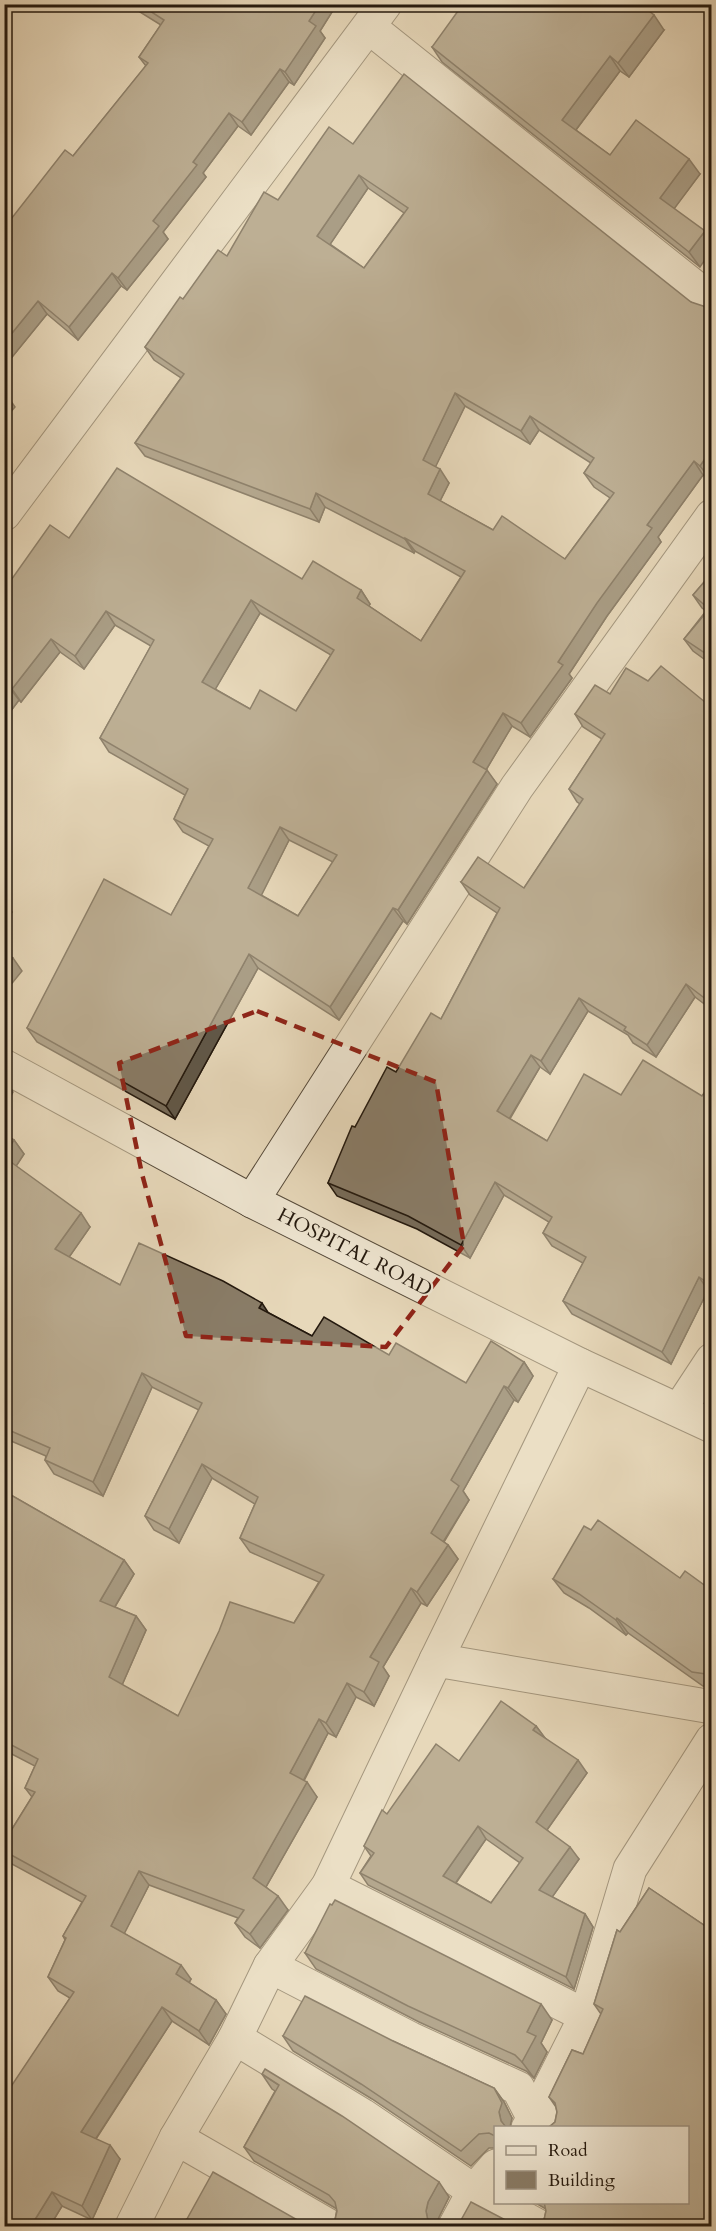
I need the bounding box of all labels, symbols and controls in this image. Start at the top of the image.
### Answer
street label: HOSPITAL ROAD [273,1201,437,1303]
legend [494,2126,689,2204]
text: Road [548,2138,588,2163]
text: Building [548,2168,616,2193]

